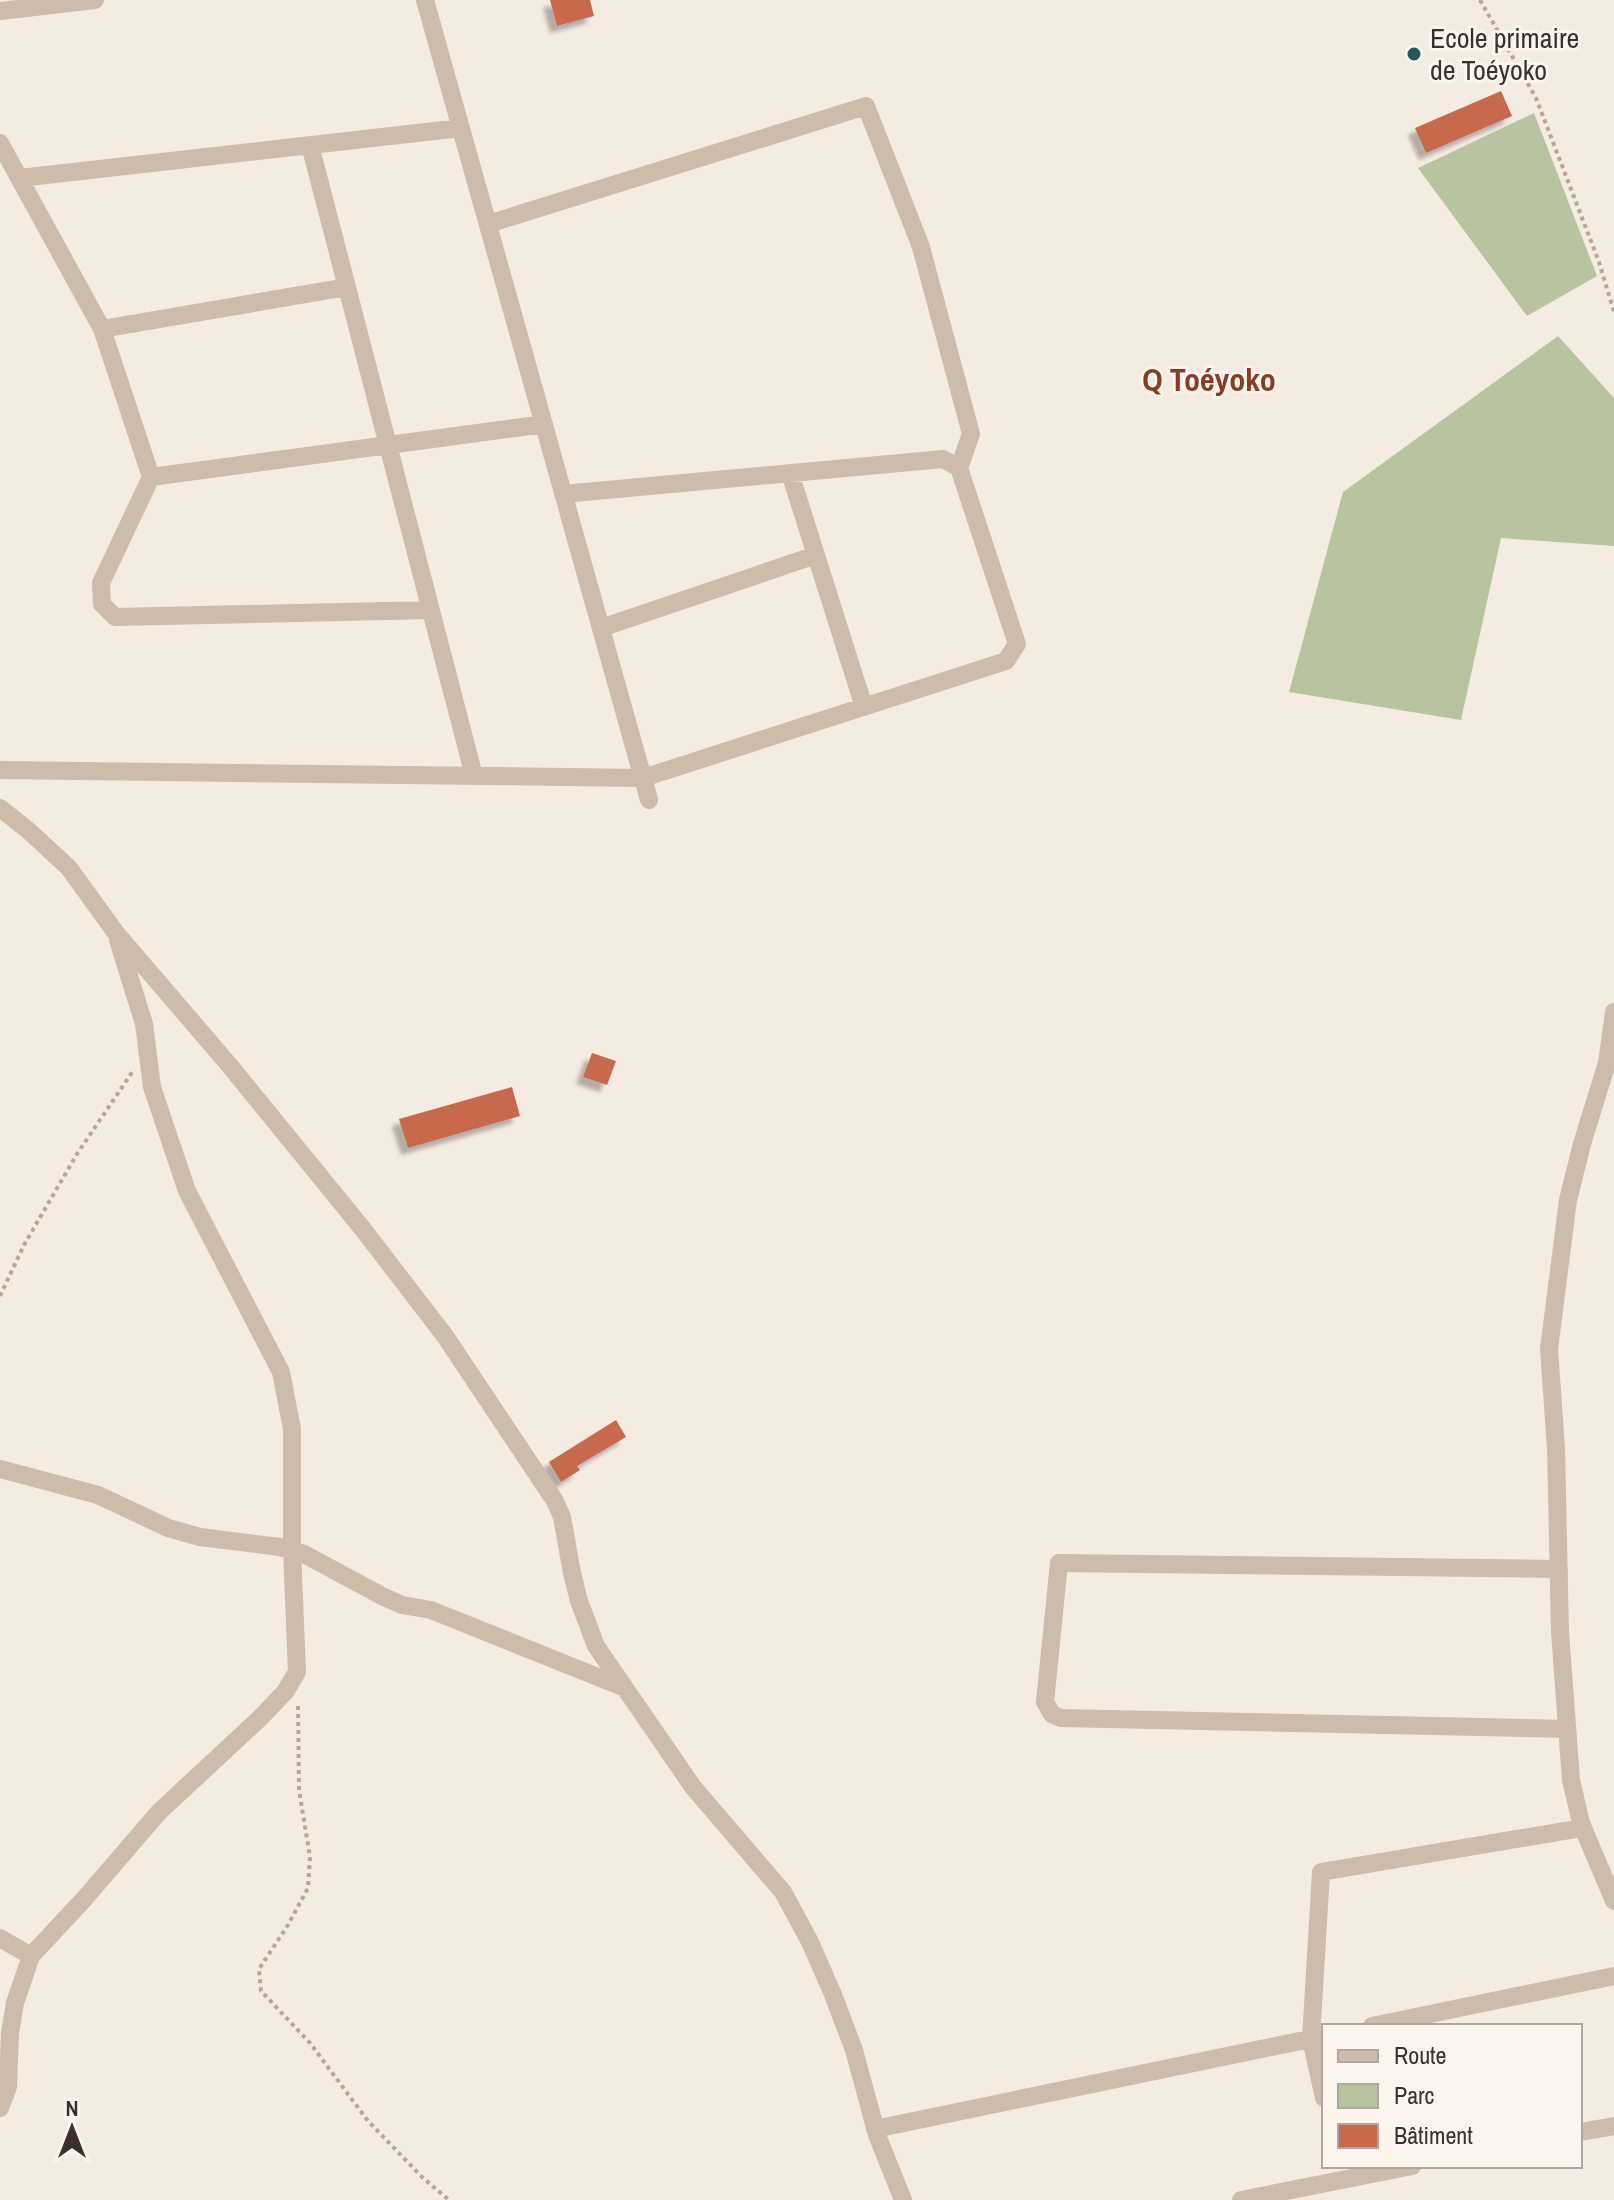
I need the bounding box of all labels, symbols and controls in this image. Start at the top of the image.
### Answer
place label: Ecole primaire de Toéyoko [1430,19,1579,89]
marker: Ecole primaire de Toéyoko [1405,45,1423,63]
district label: Q Toéyoko [1142,358,1276,401]
legend [1322,2024,1582,2168]
text: Route [1394,2039,1447,2071]
text: Parc [1394,2079,1435,2111]
north arrow [32,2088,112,2168]
text: N [65,2093,79,2123]
text: Bâtiment [1394,2119,1473,2151]

